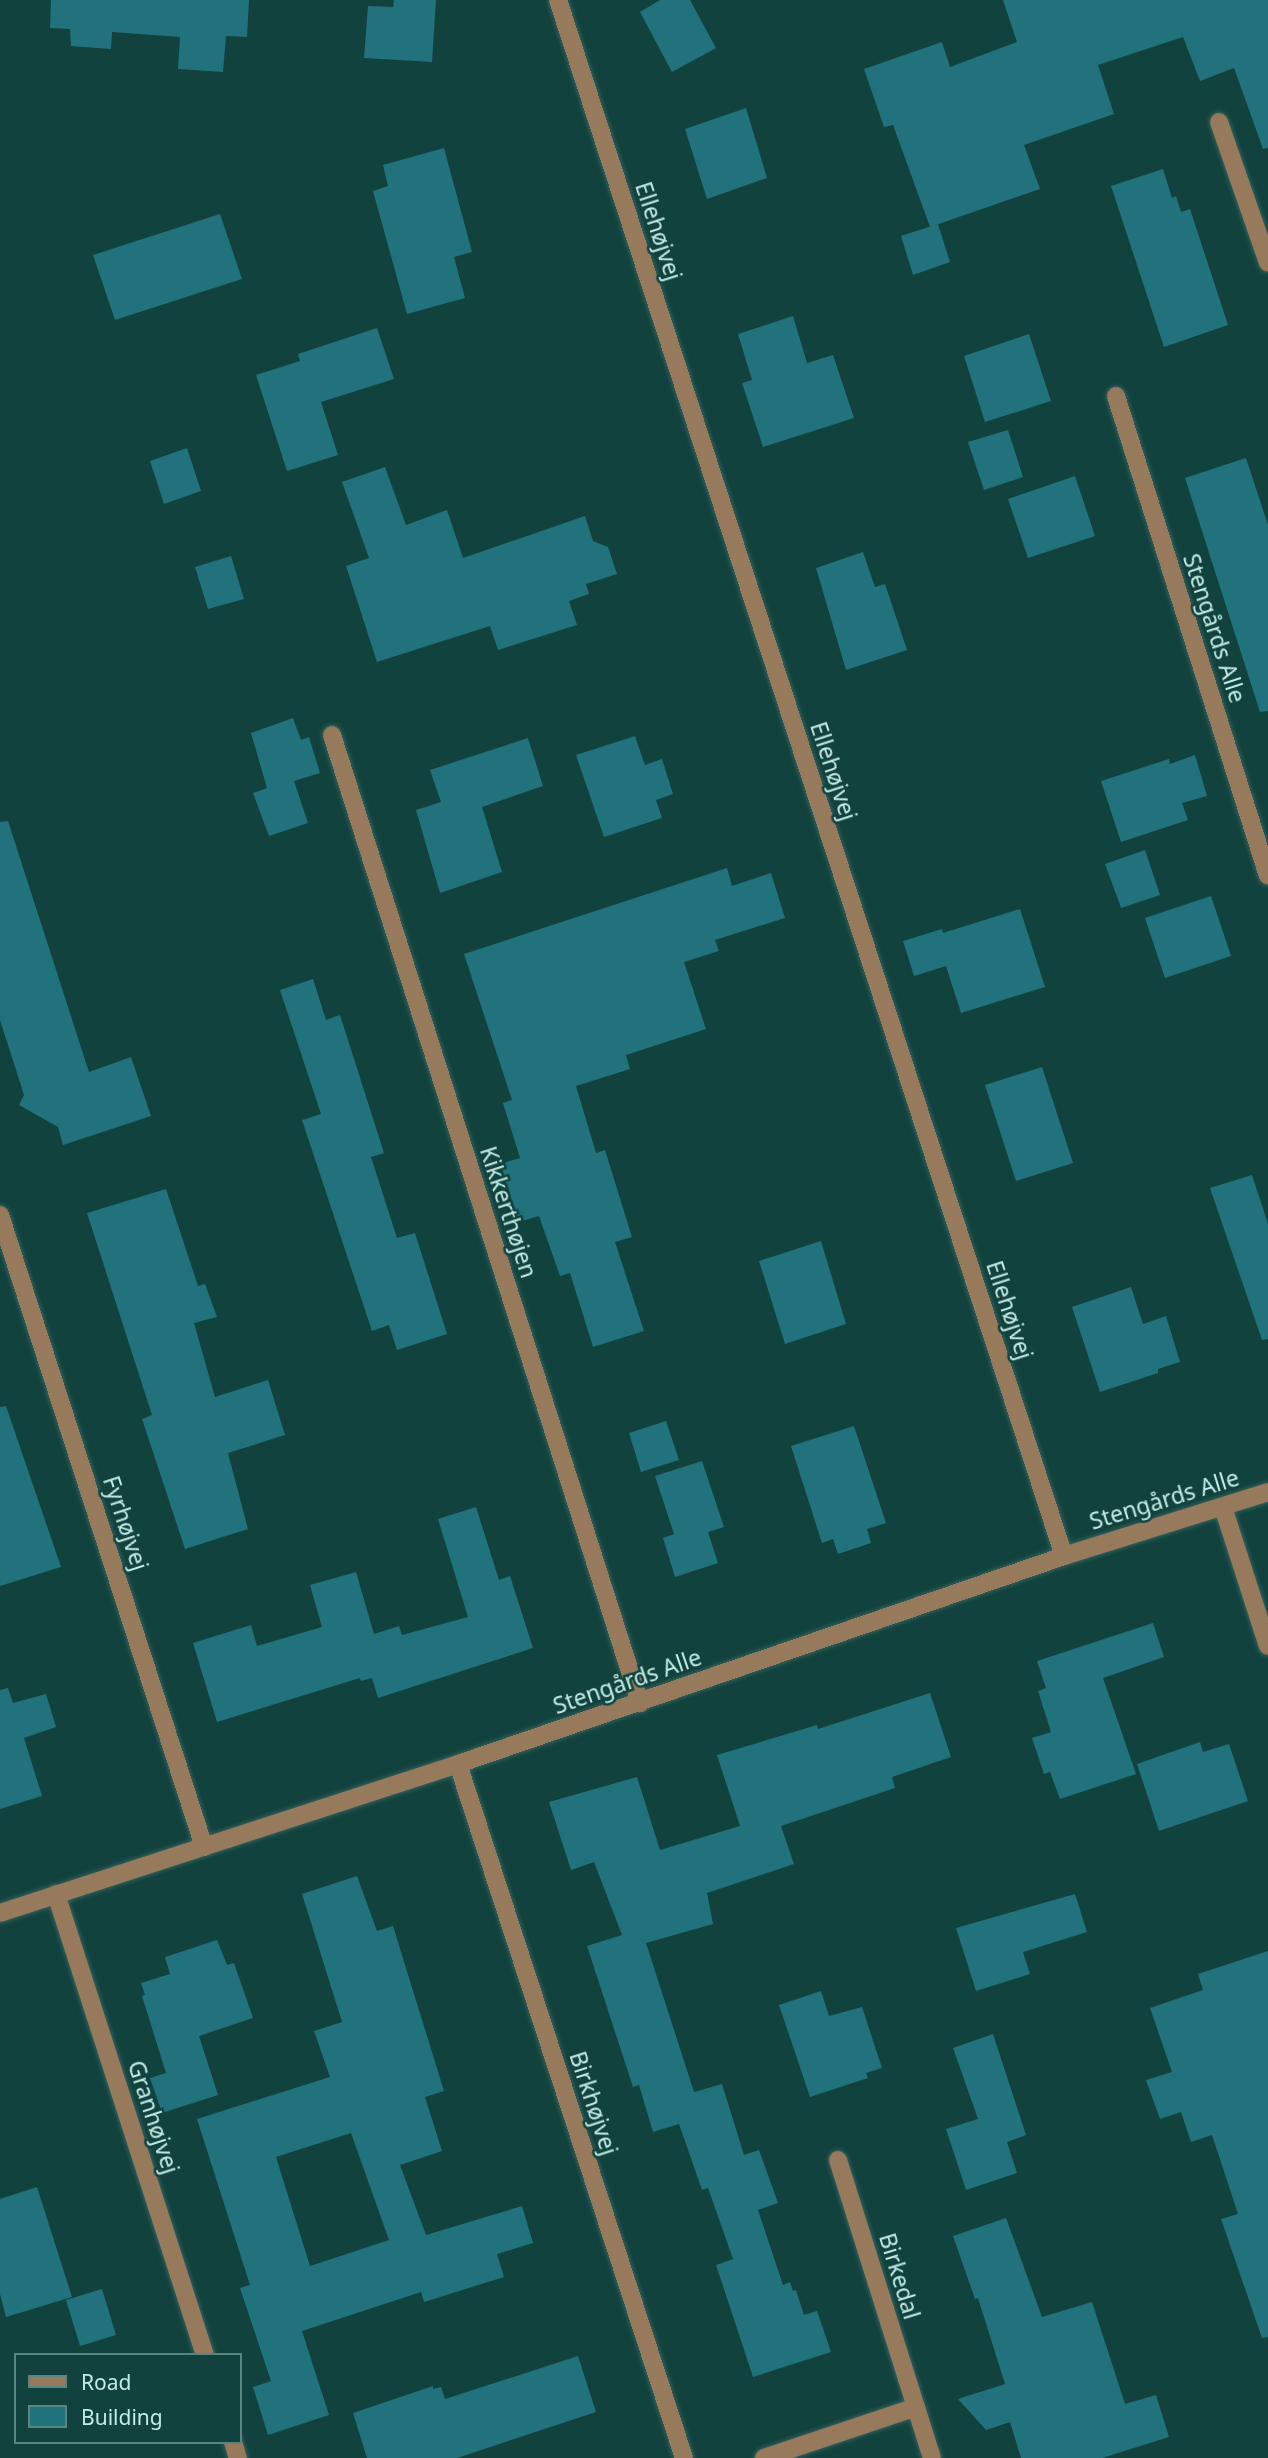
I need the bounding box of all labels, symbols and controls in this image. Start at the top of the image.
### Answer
street label: Ellehøjvej [630,178,688,284]
street label: Stengårds Alle [1178,550,1252,706]
street label: Ellehøjvej [805,718,863,824]
street label: Kikkerthøjen [475,1143,543,1281]
street label: Ellehøjvej [981,1257,1039,1363]
street label: Stengårds Alle [1086,1463,1242,1535]
street label: Fyrhøjvej [98,1472,154,1574]
street label: Stengårds Alle [549,1643,705,1719]
street label: Birkhøjvej [564,2048,624,2158]
street label: Granhøjvej [123,2057,185,2177]
street label: Birkedal [874,2230,926,2322]
legend [14,2353,242,2444]
text: Road [81,2368,131,2396]
text: Building [81,2403,163,2431]

